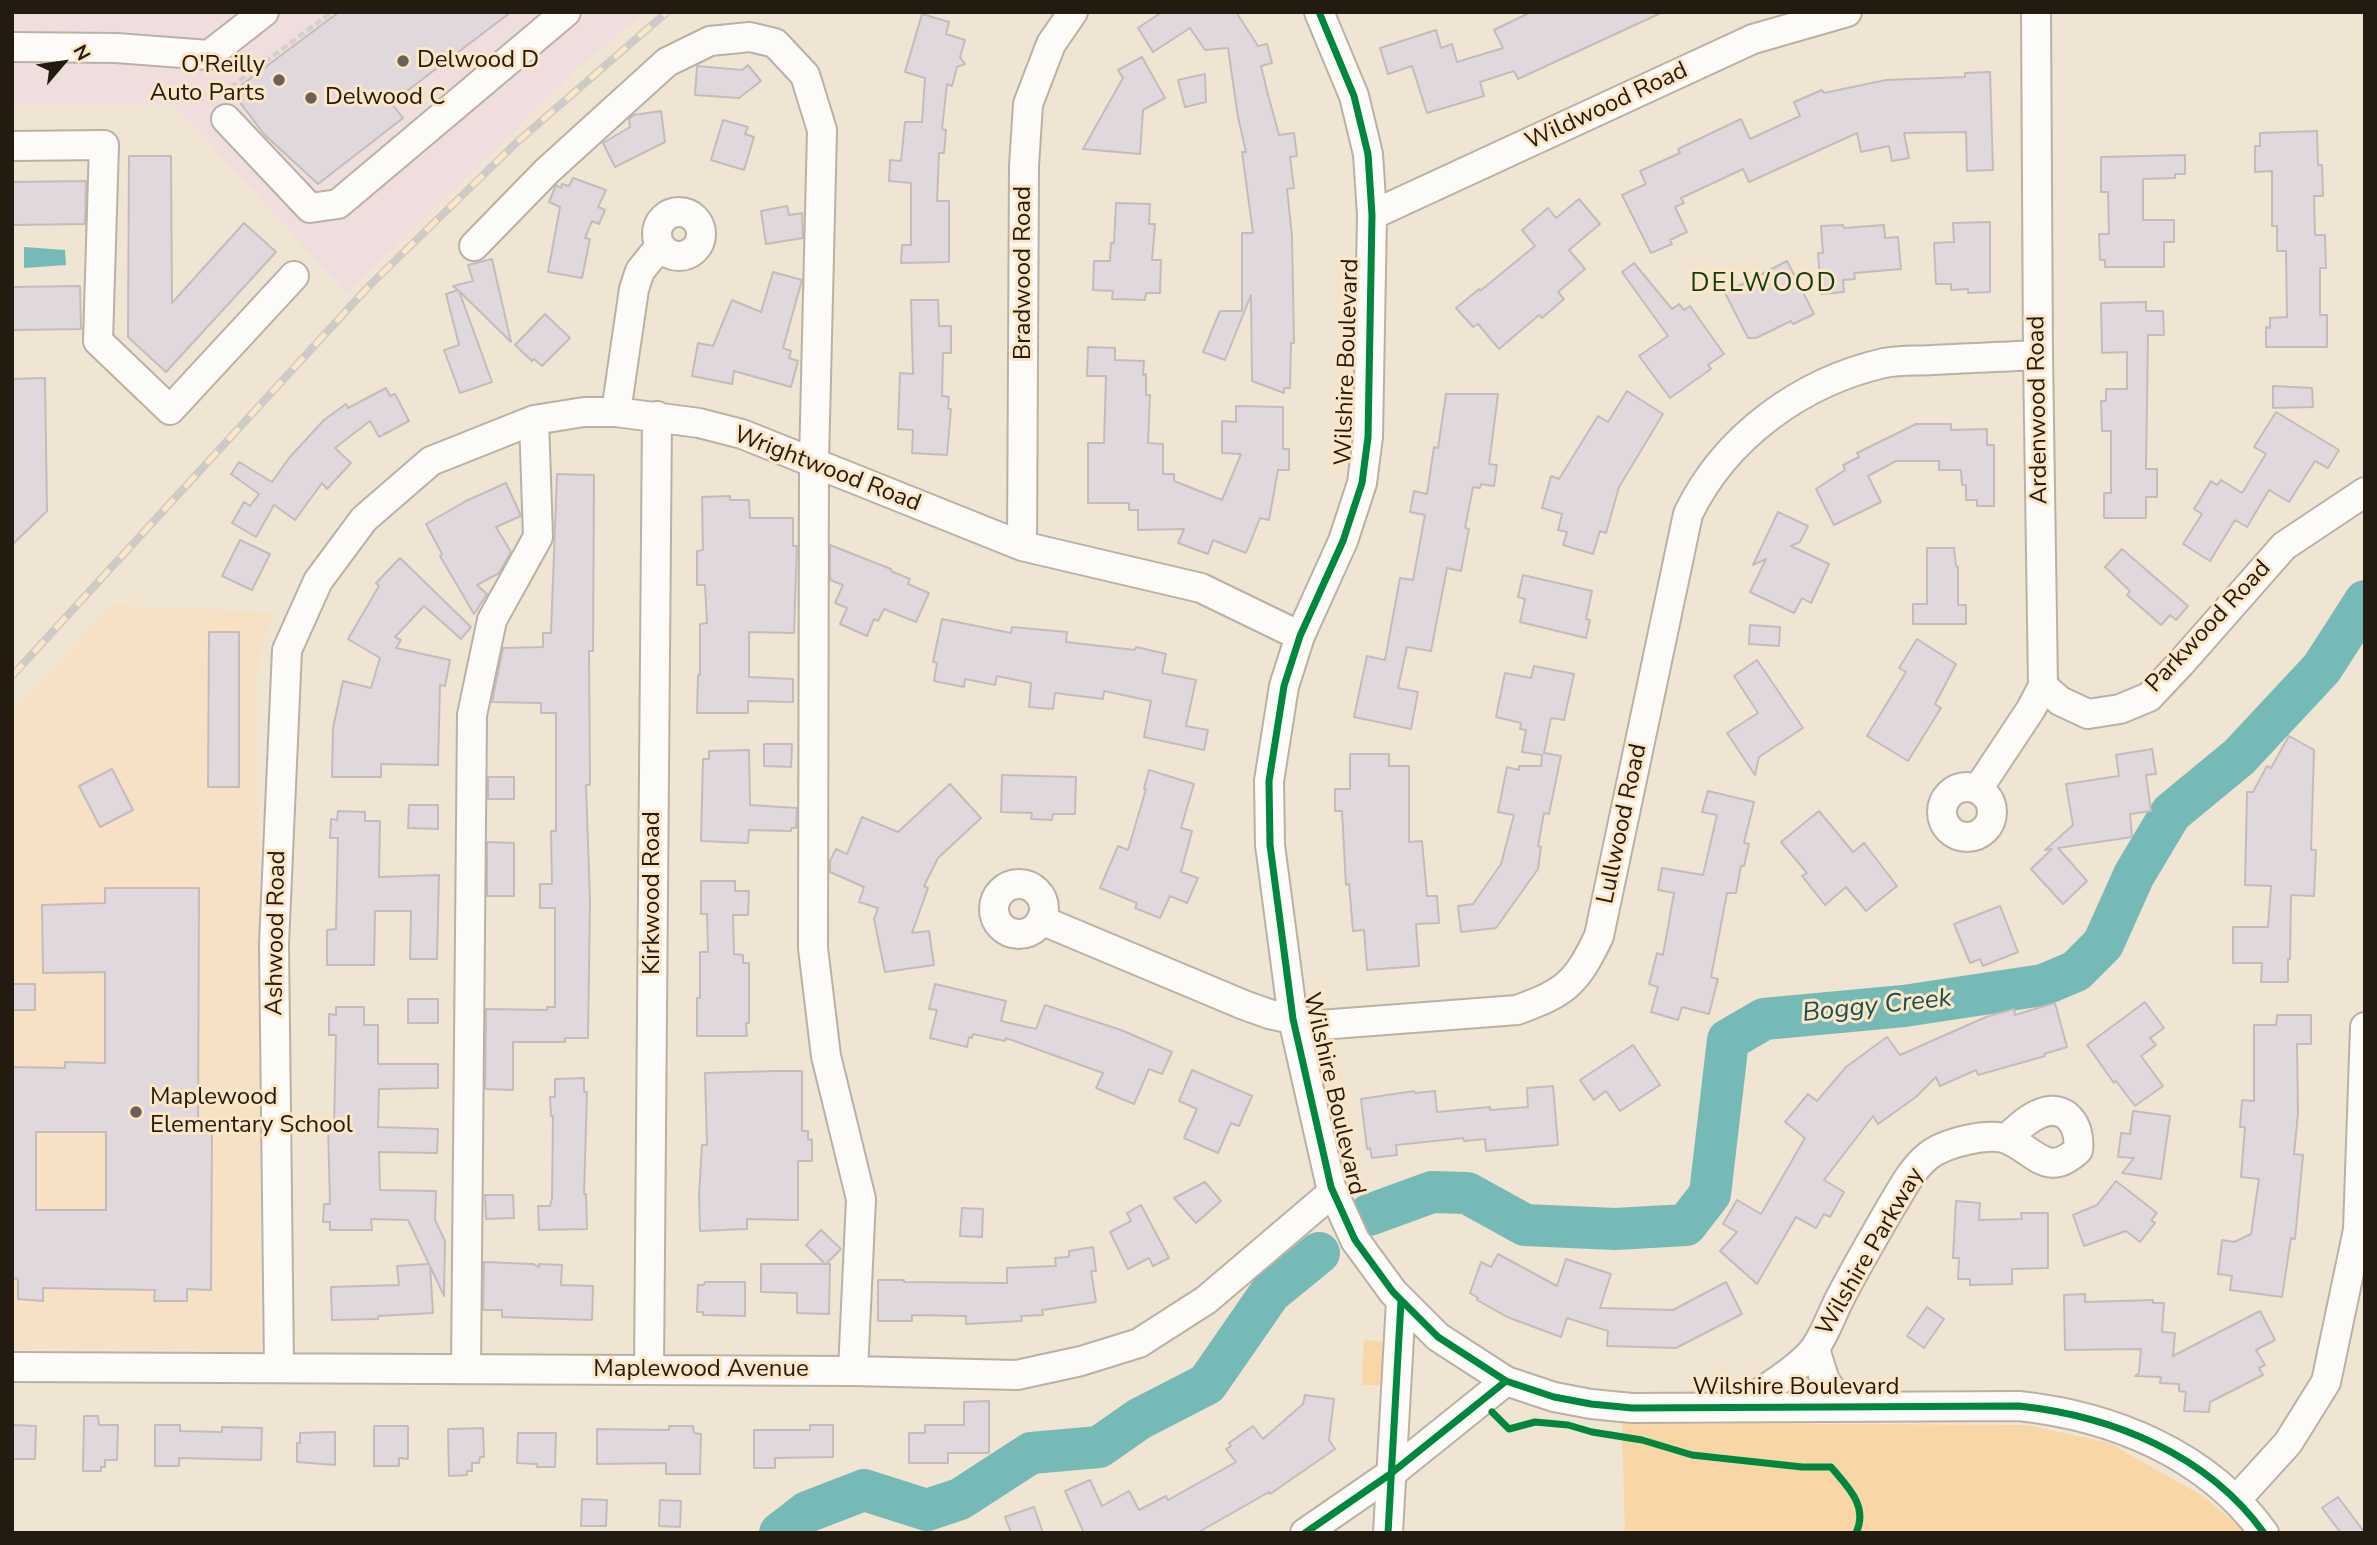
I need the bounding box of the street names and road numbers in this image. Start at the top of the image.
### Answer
street label: Wildwood Road [1521,57,1693,157]
street label: Bradwood Road [1010,186,1038,360]
street label: Wilshire Boulevard [1330,258,1366,466]
street label: Ardenwood Road [2023,315,2055,505]
street label: Wrightwood Road [729,421,925,519]
street label: Parkwood Road [2140,555,2278,699]
street label: Lullwood Road [1592,741,1654,907]
street label: Kirkwood Road [639,811,667,975]
street label: Ashwood Road [261,850,293,1016]
street label: Wilshire Boulevard [1296,990,1370,1198]
street label: Wilshire Parkway [1811,1163,1931,1341]
street label: Maplewood Avenue [593,1356,809,1384]
street label: Wilshire Boulevard [1693,1374,1899,1402]

